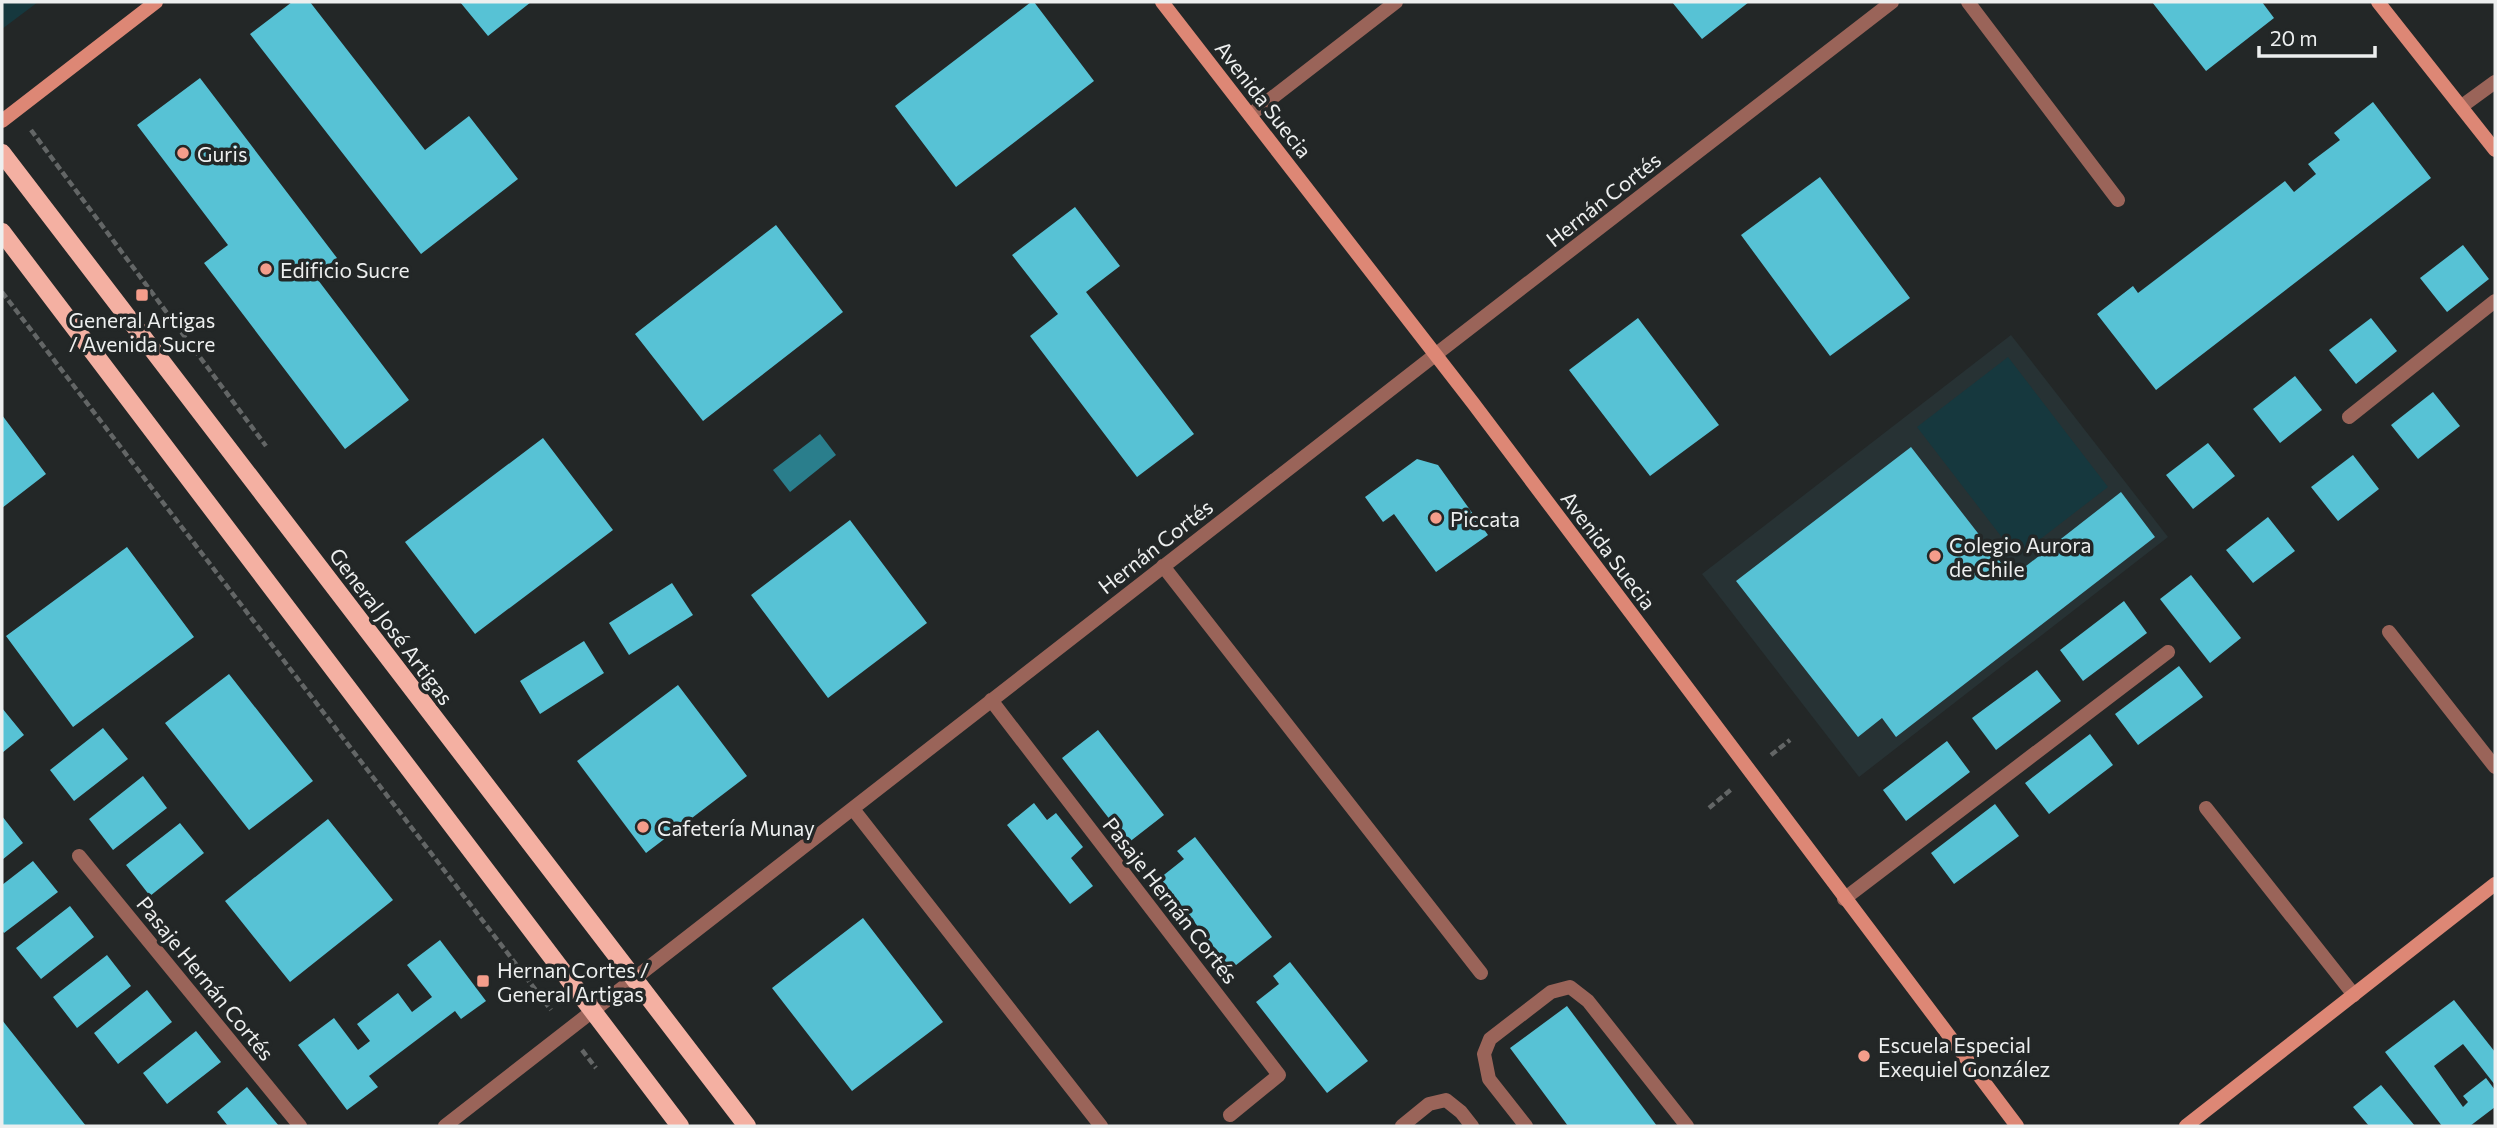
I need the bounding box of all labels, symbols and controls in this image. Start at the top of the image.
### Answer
scale bar [2259,14,2374,58]
text: 20 m [2270,25,2318,50]
street label: Avenida Suecia [1211,36,1317,162]
place label: Guris [197,141,247,166]
marker: Guris [175,145,191,161]
street label: Hernán Cortés [1541,146,1665,252]
place label: Edificio Sucre [280,257,410,282]
marker: Edificio Sucre [258,261,274,277]
marker: General Artigas / Avenida Sucre [134,287,150,303]
place label: General Artigas / Avenida Sucre [69,307,215,356]
street label: Avenida Suecia [1556,486,1662,614]
street label: Hernán Cortés [1093,493,1217,599]
place label: Piccata [1450,506,1520,531]
marker: Piccata [1428,510,1444,526]
place label: Colegio Aurora de Chile [1949,532,2091,581]
street label: General José Artigas [325,543,459,709]
marker: Colegio Aurora de Chile [1927,548,1943,564]
street label: Pasaje Hernán Cortés [1098,812,1244,988]
place label: Cafetería Munay [657,815,815,840]
marker: Cafetería Munay [635,819,651,835]
street label: Pasaje Hernán Cortés [132,891,280,1065]
place label: Hernan Cortes / General Artigas [497,957,649,1006]
marker: Hernan Cortes / General Artigas [475,973,491,989]
place label: Escuela Especial Exequiel González [1878,1032,2050,1081]
marker: Escuela Especial Exequiel González [1856,1048,1872,1064]

